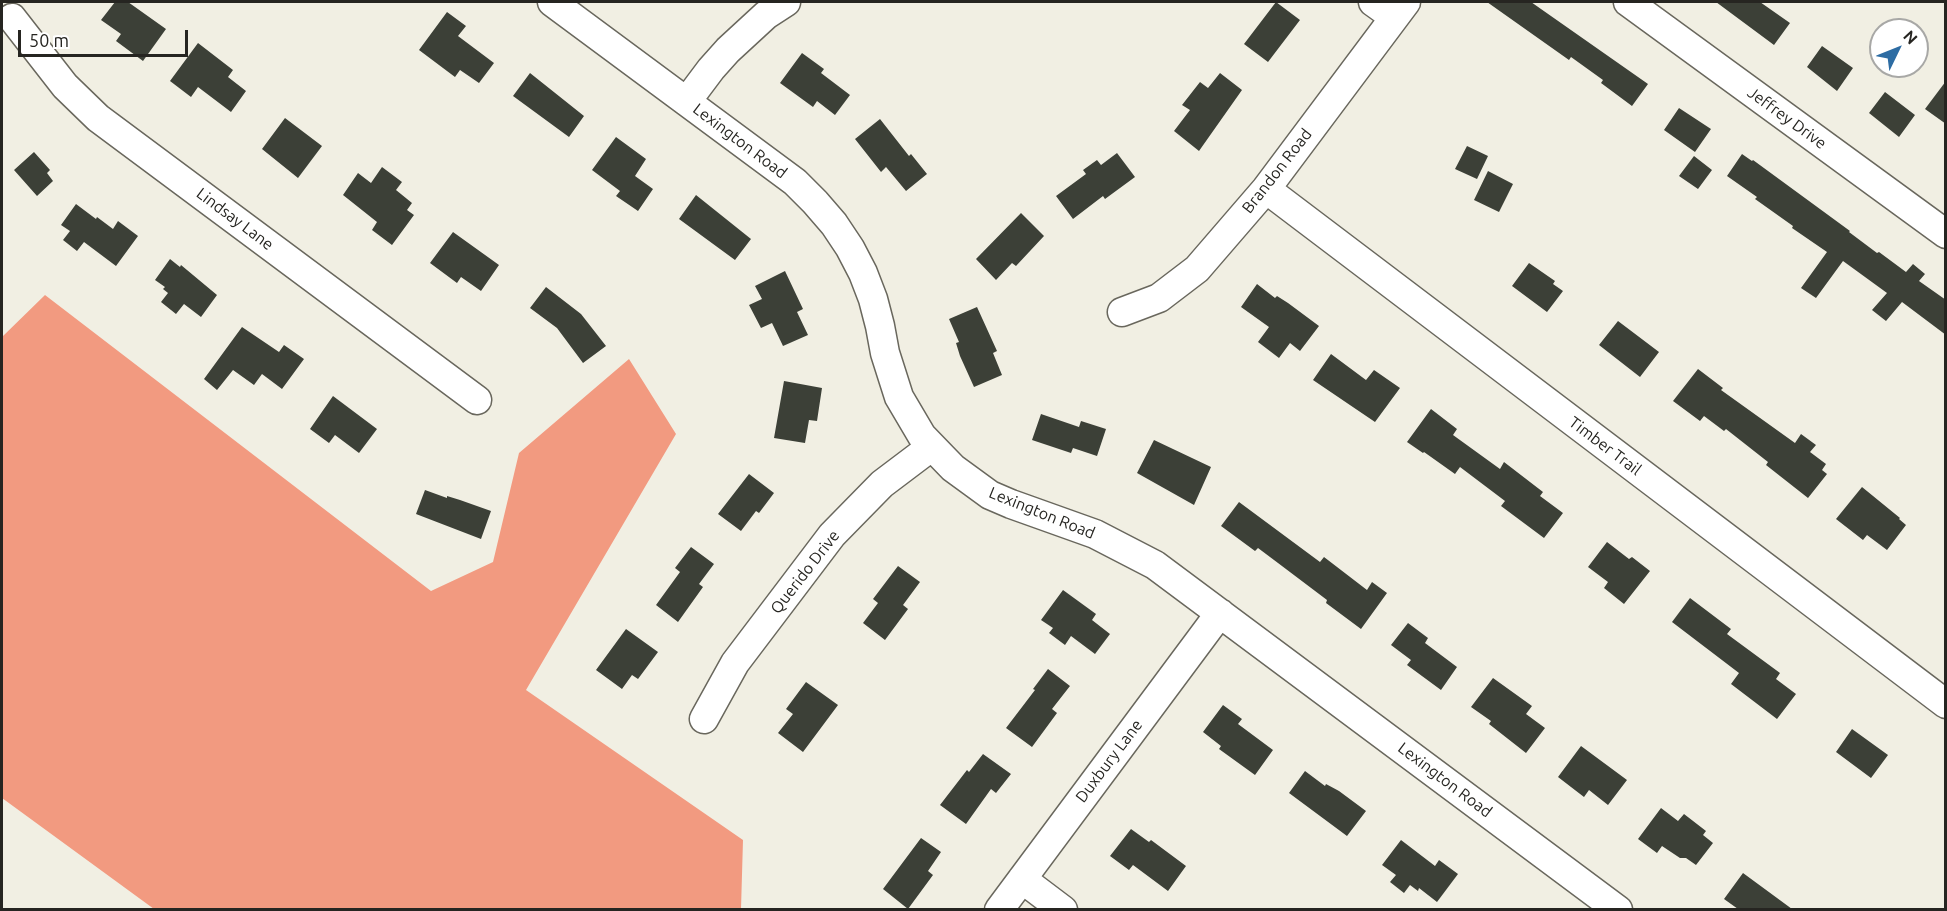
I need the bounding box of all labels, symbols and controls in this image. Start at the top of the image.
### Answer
scale bar [21,18,190,56]
north arrow [1869,18,1929,78]
text: N [1900,27,1921,48]
text: 50 m [29,30,69,50]
street label: Jeffrey Drive [1744,83,1830,153]
street label: Lexington Road [689,99,791,183]
street label: Brandon Road [1238,125,1316,217]
street label: Lindsay Lane [193,184,277,254]
street label: Timber Trail [1565,413,1645,479]
street label: Lexington Road [986,483,1098,543]
street label: Querido Drive [766,526,844,618]
street label: Duxbury Lane [1071,716,1147,806]
street label: Lexington Road [1394,738,1496,822]

